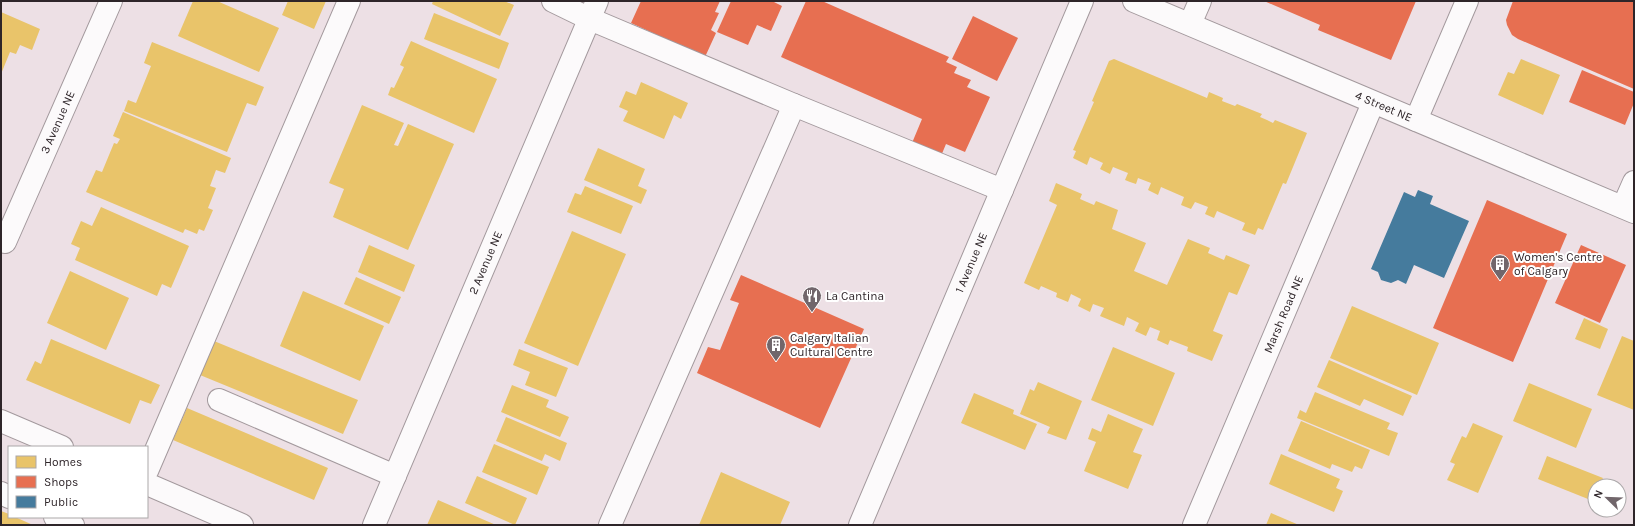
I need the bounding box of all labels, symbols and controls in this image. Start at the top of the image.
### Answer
street label: 3 Avenue NE [38,88,78,156]
street label: 4 Street NE [1353,88,1414,125]
street label: 2 Avenue NE [466,229,505,296]
street label: 1 Avenue NE [952,230,990,295]
place label: Women's Centre of Calgary [1514,250,1602,278]
building icon: Women's Centre of Calgary [1489,253,1511,281]
street label: Marsh Road NE [1261,273,1306,355]
restaurant icon: La Cantina [801,285,823,313]
place label: La Cantina [826,289,884,303]
place label: Calgary Italian Cultural Centre [790,331,873,359]
building icon: Calgary Italian Cultural Centre [765,334,787,362]
legend [8,446,148,518]
text: Homes [44,455,82,469]
text: Shops [44,475,78,489]
north arrow [1587,478,1627,518]
text: N [1591,488,1606,500]
text: Public [44,495,78,509]

